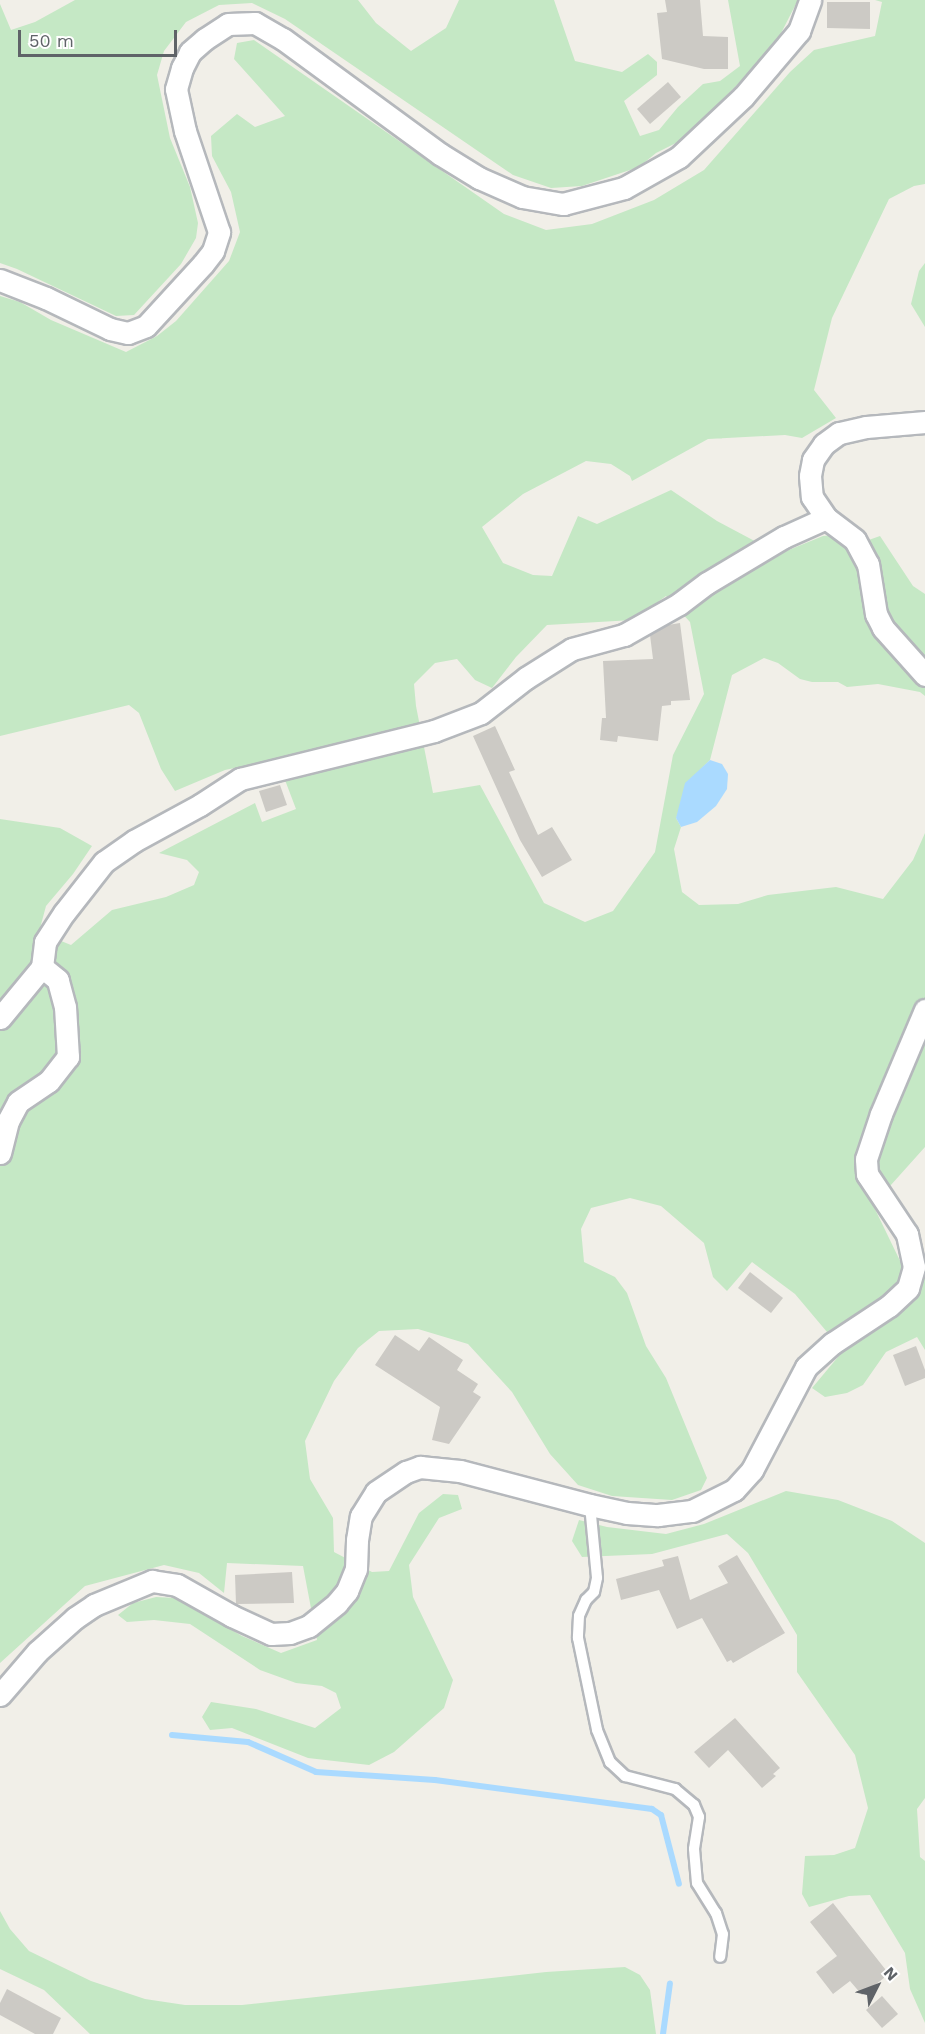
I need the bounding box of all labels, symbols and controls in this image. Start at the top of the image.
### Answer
scale bar [21,18,180,56]
text: 50 m [29,30,74,51]
north arrow [847,1956,907,2016]
text: N [880,1963,902,1984]

